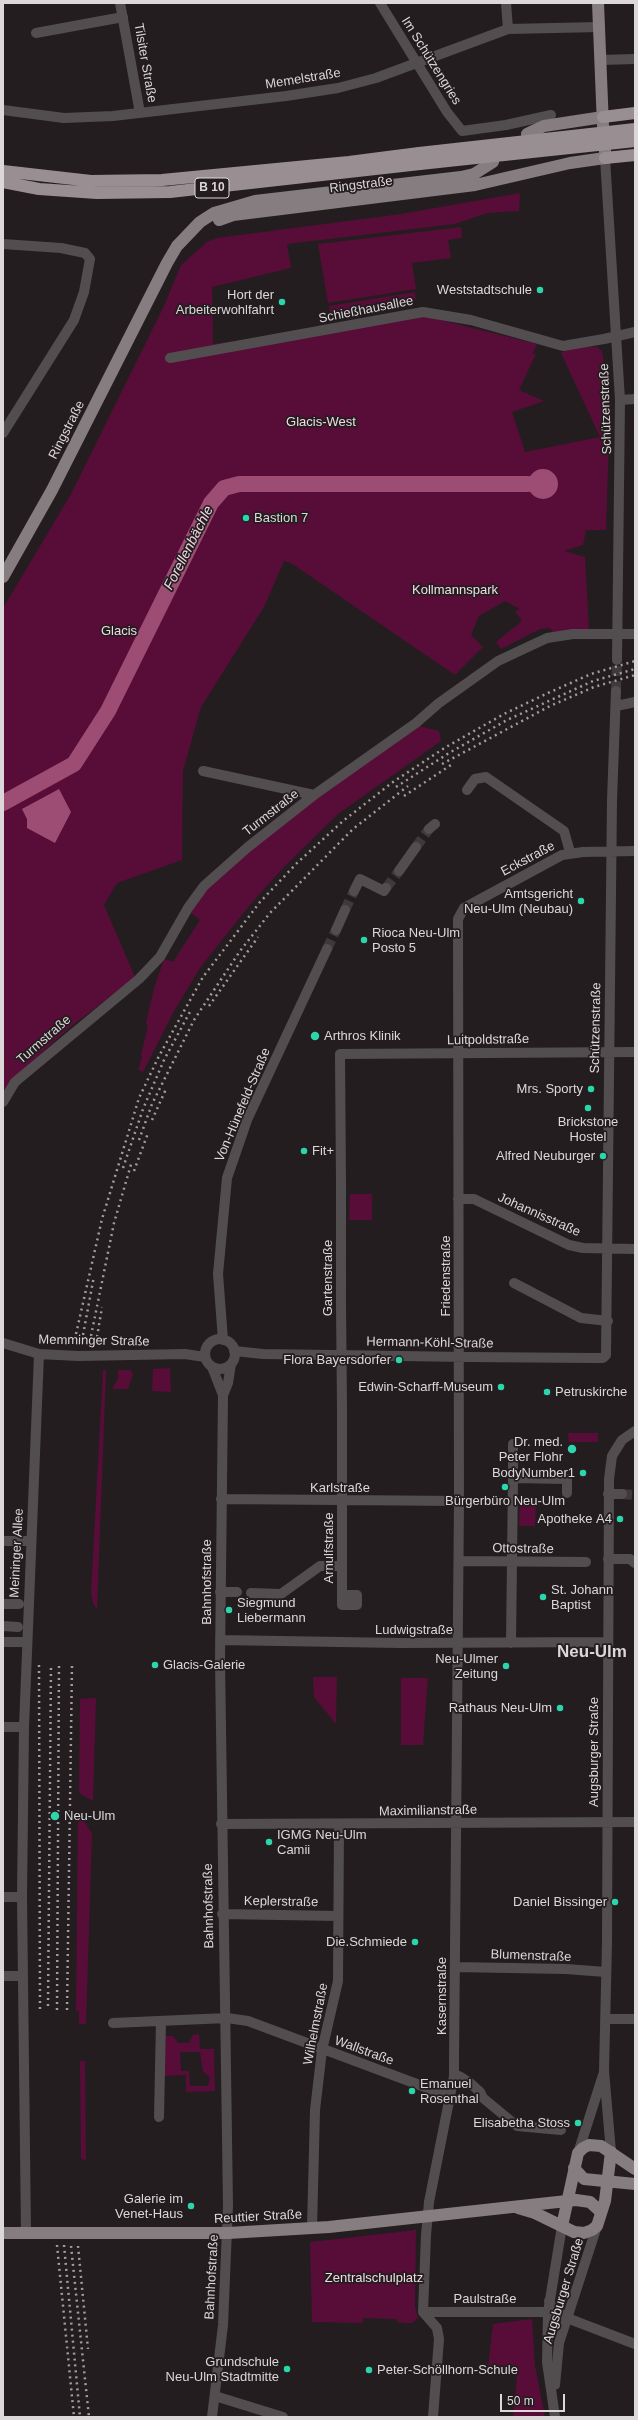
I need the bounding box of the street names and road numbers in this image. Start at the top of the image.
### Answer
street label: Im Schützengries [398,14,464,108]
street label: Tilsiter Straße [130,22,160,104]
street label: Memelstraße [264,65,342,93]
street label: Ringstraße [328,173,394,197]
road number: B 10 [195,178,229,198]
street label: Schießhausallee [317,293,415,327]
street label: Schützenstraße [597,363,615,455]
street label: Ringstraße [46,398,88,462]
street label: Turmstraße [240,786,302,840]
street label: Eckstraße [499,838,557,880]
street label: Schützenstraße [587,982,605,1074]
street label: Turmstraße [14,1012,74,1068]
street label: Luitpoldstraße [447,1031,529,1049]
street label: Von-Hünefeld-Straße [212,1046,274,1164]
street label: Johannisstraße [495,1190,583,1240]
street label: Friedenstraße [438,1236,454,1316]
street label: Gartenstraße [320,1240,336,1316]
street label: Memminger Straße [38,1332,150,1350]
street label: Hermann-Köhl-Straße [366,1334,494,1352]
street label: Karlstraße [310,1480,370,1496]
street label: Meininger Allee [7,1508,27,1598]
street label: Arnulfstraße [321,1513,337,1583]
street label: Bahnhofstraße [199,1539,215,1625]
street label: Ottostraße [492,1541,554,1557]
street label: Ludwigstraße [375,1622,453,1638]
street label: Augsburger Straße [586,1697,602,1807]
street label: Maximilianstraße [379,1802,477,1820]
street label: Bahnhofstraße [200,1863,218,1949]
street label: Keplerstraße [244,1894,318,1910]
street label: Blumenstraße [490,1947,572,1965]
street label: Kasernstraße [434,1957,450,2035]
street label: Wilhelmstraße [300,1982,332,2066]
street label: Wallstraße [332,2033,396,2069]
street label: Reuttier Straße [214,2207,302,2227]
street label: Bahnhofstraße [202,2234,222,2320]
street label: Augsburger Straße [540,2236,588,2346]
street label: Paulstraße [454,2291,516,2307]

